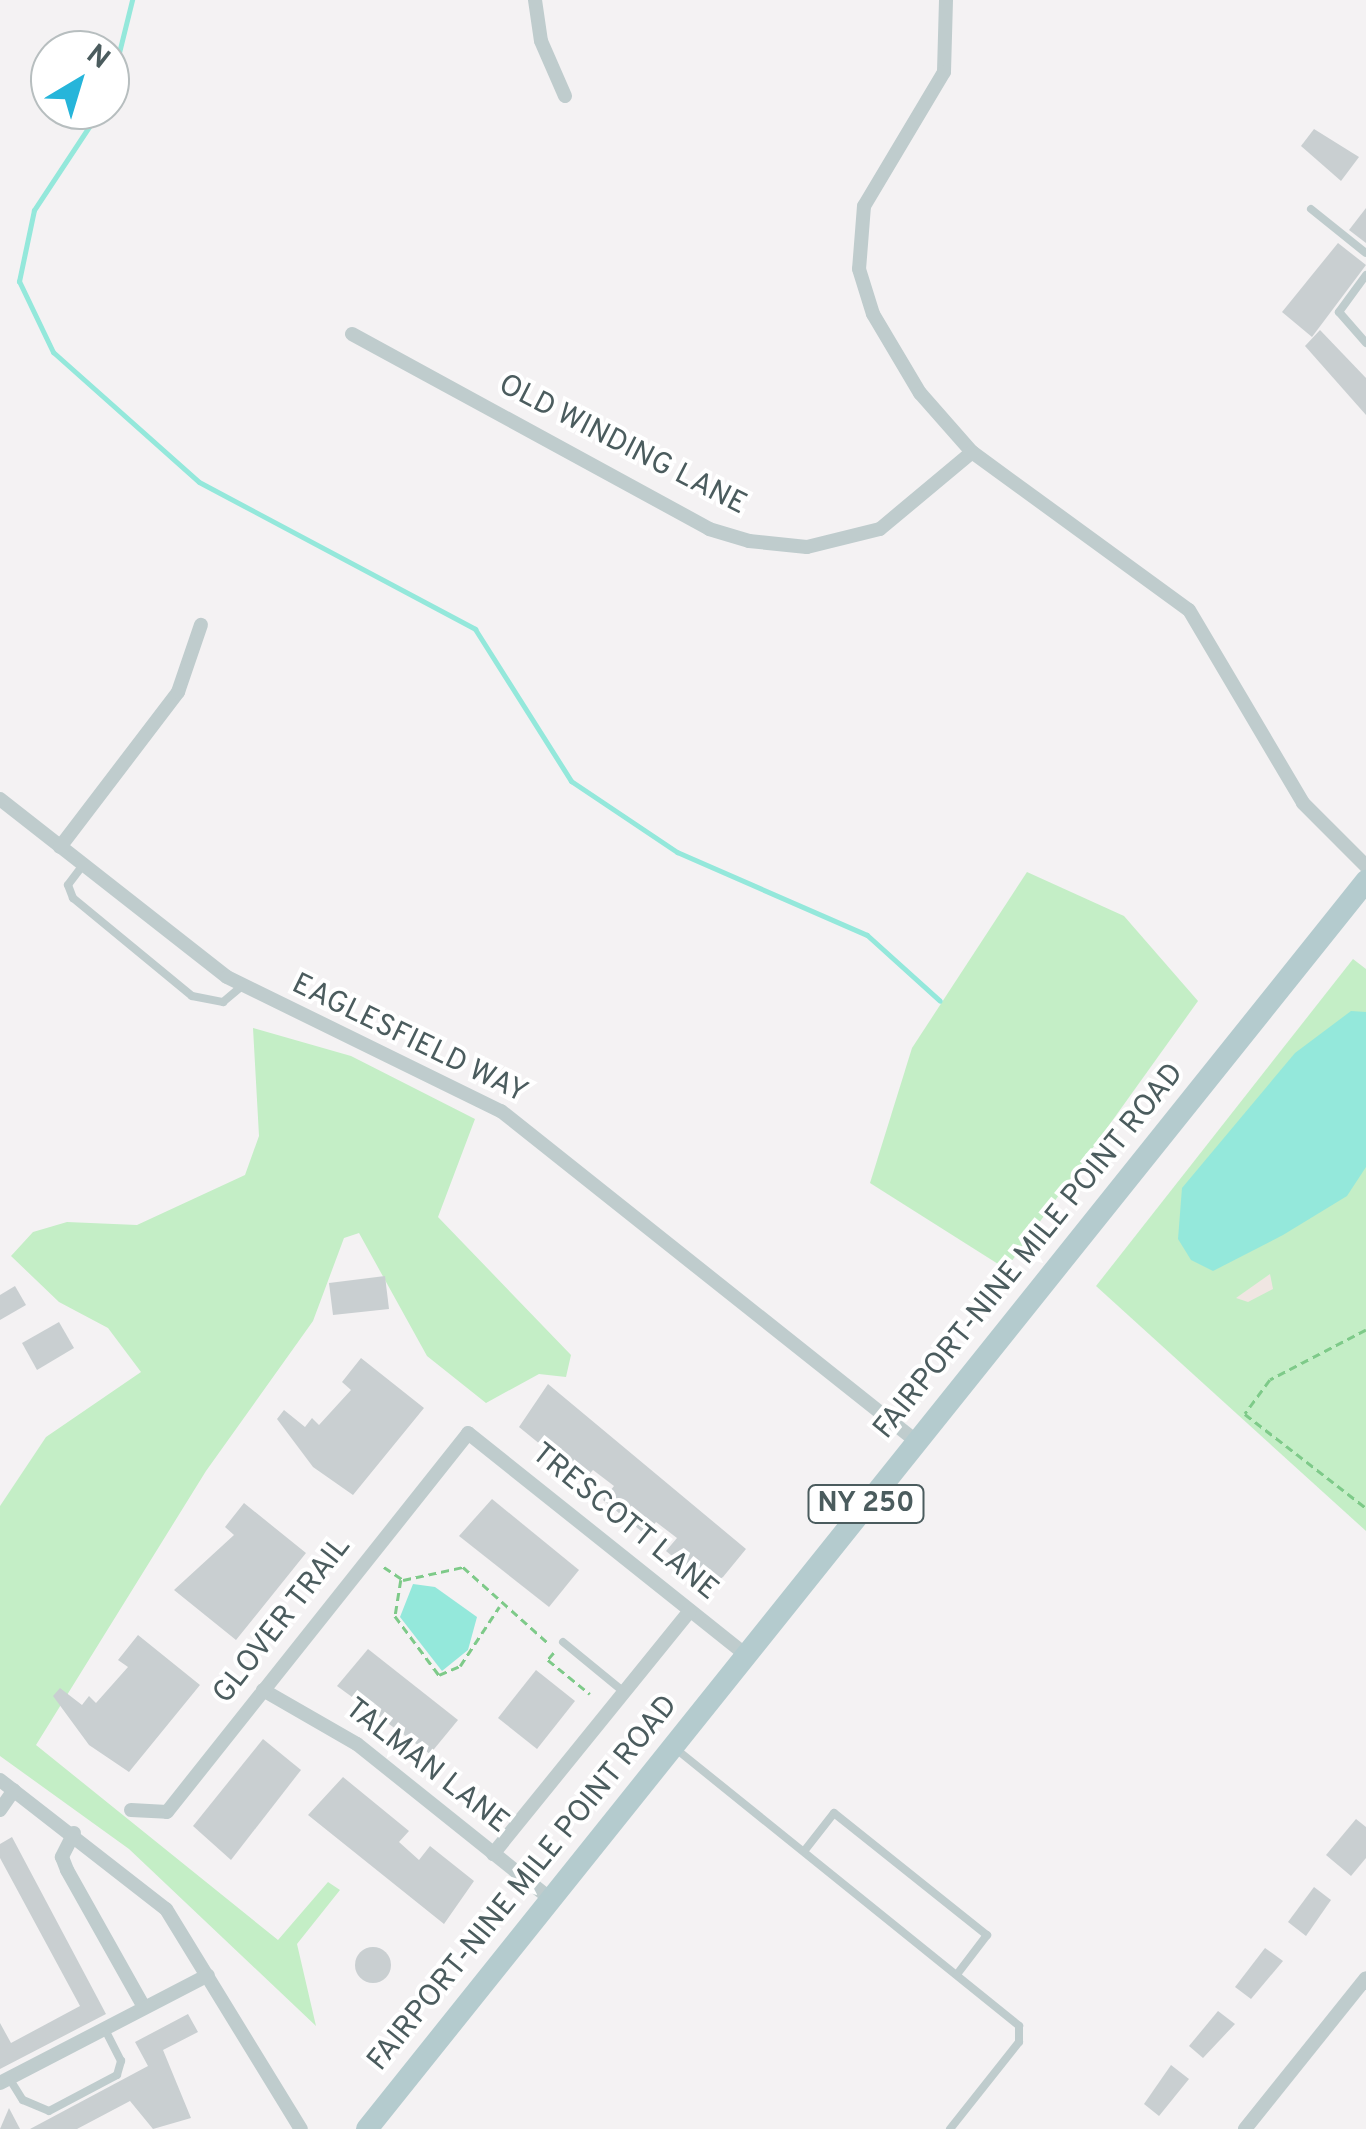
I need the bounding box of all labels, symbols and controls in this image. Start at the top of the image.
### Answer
north arrow [30,30,130,130]
text: N [78,38,116,78]
street label: OLD WINDING LANE [492,368,752,524]
street label: EAGLESFIELD WAY [285,967,533,1113]
street label: FAIRPORT-NINE MILE POINT ROAD [867,1057,1193,1447]
street label: TRESCOTT LANE [523,1436,725,1610]
road number: NY 250 [806,1481,926,1527]
street label: GLOVER TRAIL [206,1530,360,1712]
street label: FAIRPORT-NINE MILE POINT ROAD [361,1689,687,2079]
street label: TALMAN LANE [337,1692,515,1842]

